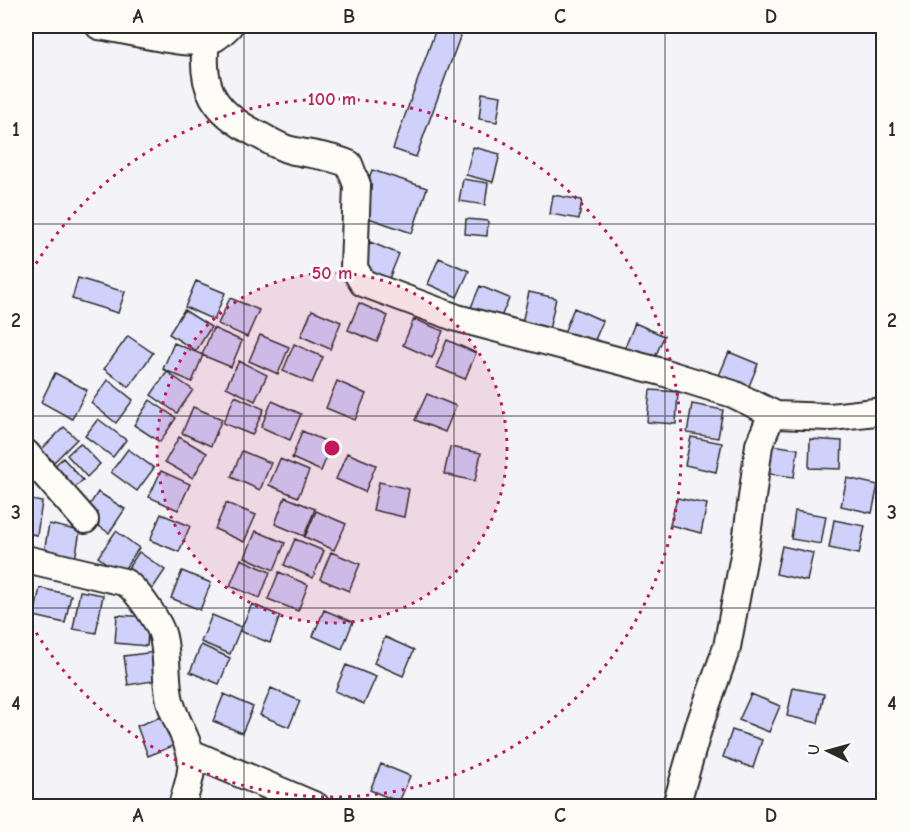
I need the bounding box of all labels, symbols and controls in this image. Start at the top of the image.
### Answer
text: A [132,5,144,28]
text: B [343,5,355,28]
text: C [554,5,566,28]
text: D [765,5,777,28]
text: 100 m [308,89,356,110]
text: 1 [12,118,20,141]
text: 1 [888,118,896,141]
text: 50 m [312,263,352,284]
text: 2 [11,309,21,332]
text: 2 [887,309,897,332]
centre of rings [322,438,342,458]
text: 3 [11,501,21,524]
text: 3 [887,501,897,524]
text: 4 [11,692,21,715]
text: 4 [887,692,897,715]
north arrow [798,721,858,781]
text: U [805,744,823,756]
text: A [132,804,144,827]
text: B [343,804,355,827]
text: C [554,804,566,827]
text: D [765,804,777,827]

